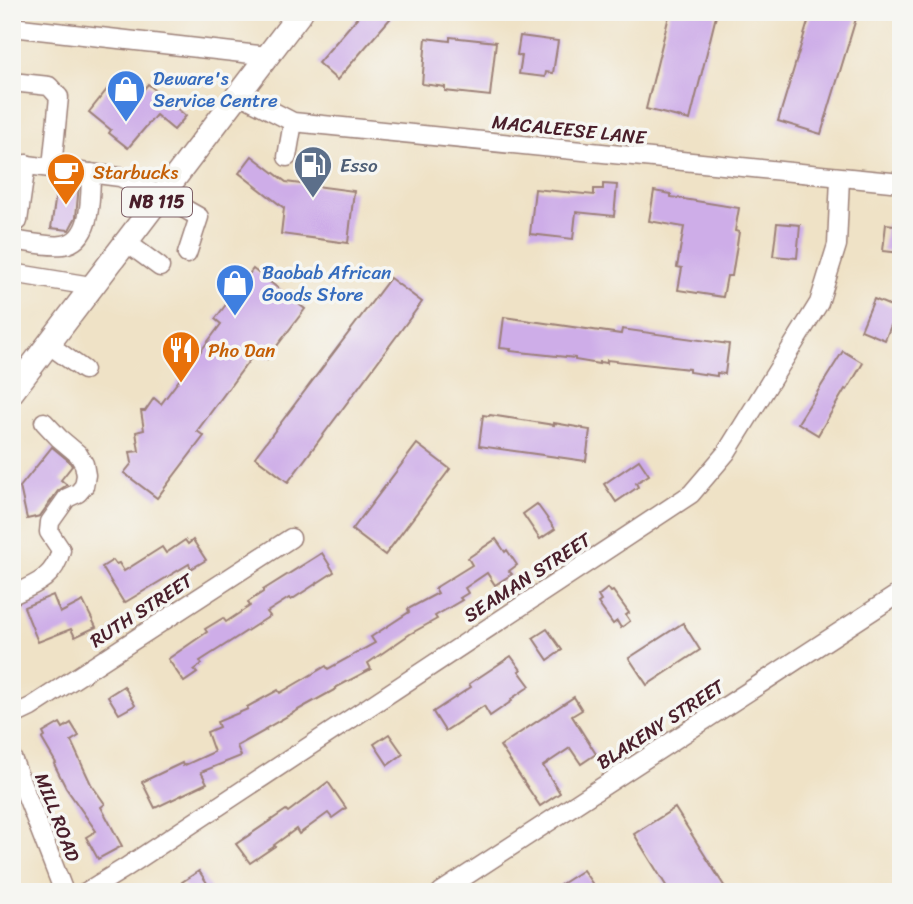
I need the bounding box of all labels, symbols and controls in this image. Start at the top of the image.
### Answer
place label: Deware's Service Centre [153,62,278,117]
shop icon: Deware's Service Centre [105,68,147,123]
street label: MACALEESE LANE [490,105,649,154]
fuel station icon: Esso [292,144,334,199]
place label: Esso [340,149,378,182]
cafe icon: Starbucks [45,151,87,206]
place label: Starbucks [93,156,178,189]
road number: NB 115 [122,188,192,216]
place label: Baobab African Goods Store [262,256,391,311]
shop icon: Baobab African Goods Store [214,262,256,317]
restaurant icon: Pho Dan [160,329,202,384]
place label: Pho Dan [208,334,275,367]
street label: SEAMAN STREET [457,523,599,631]
street label: RUTH STREET [83,564,201,656]
street label: BLAKENY STREET [590,670,732,778]
street label: MILL ROAD [25,768,90,867]

